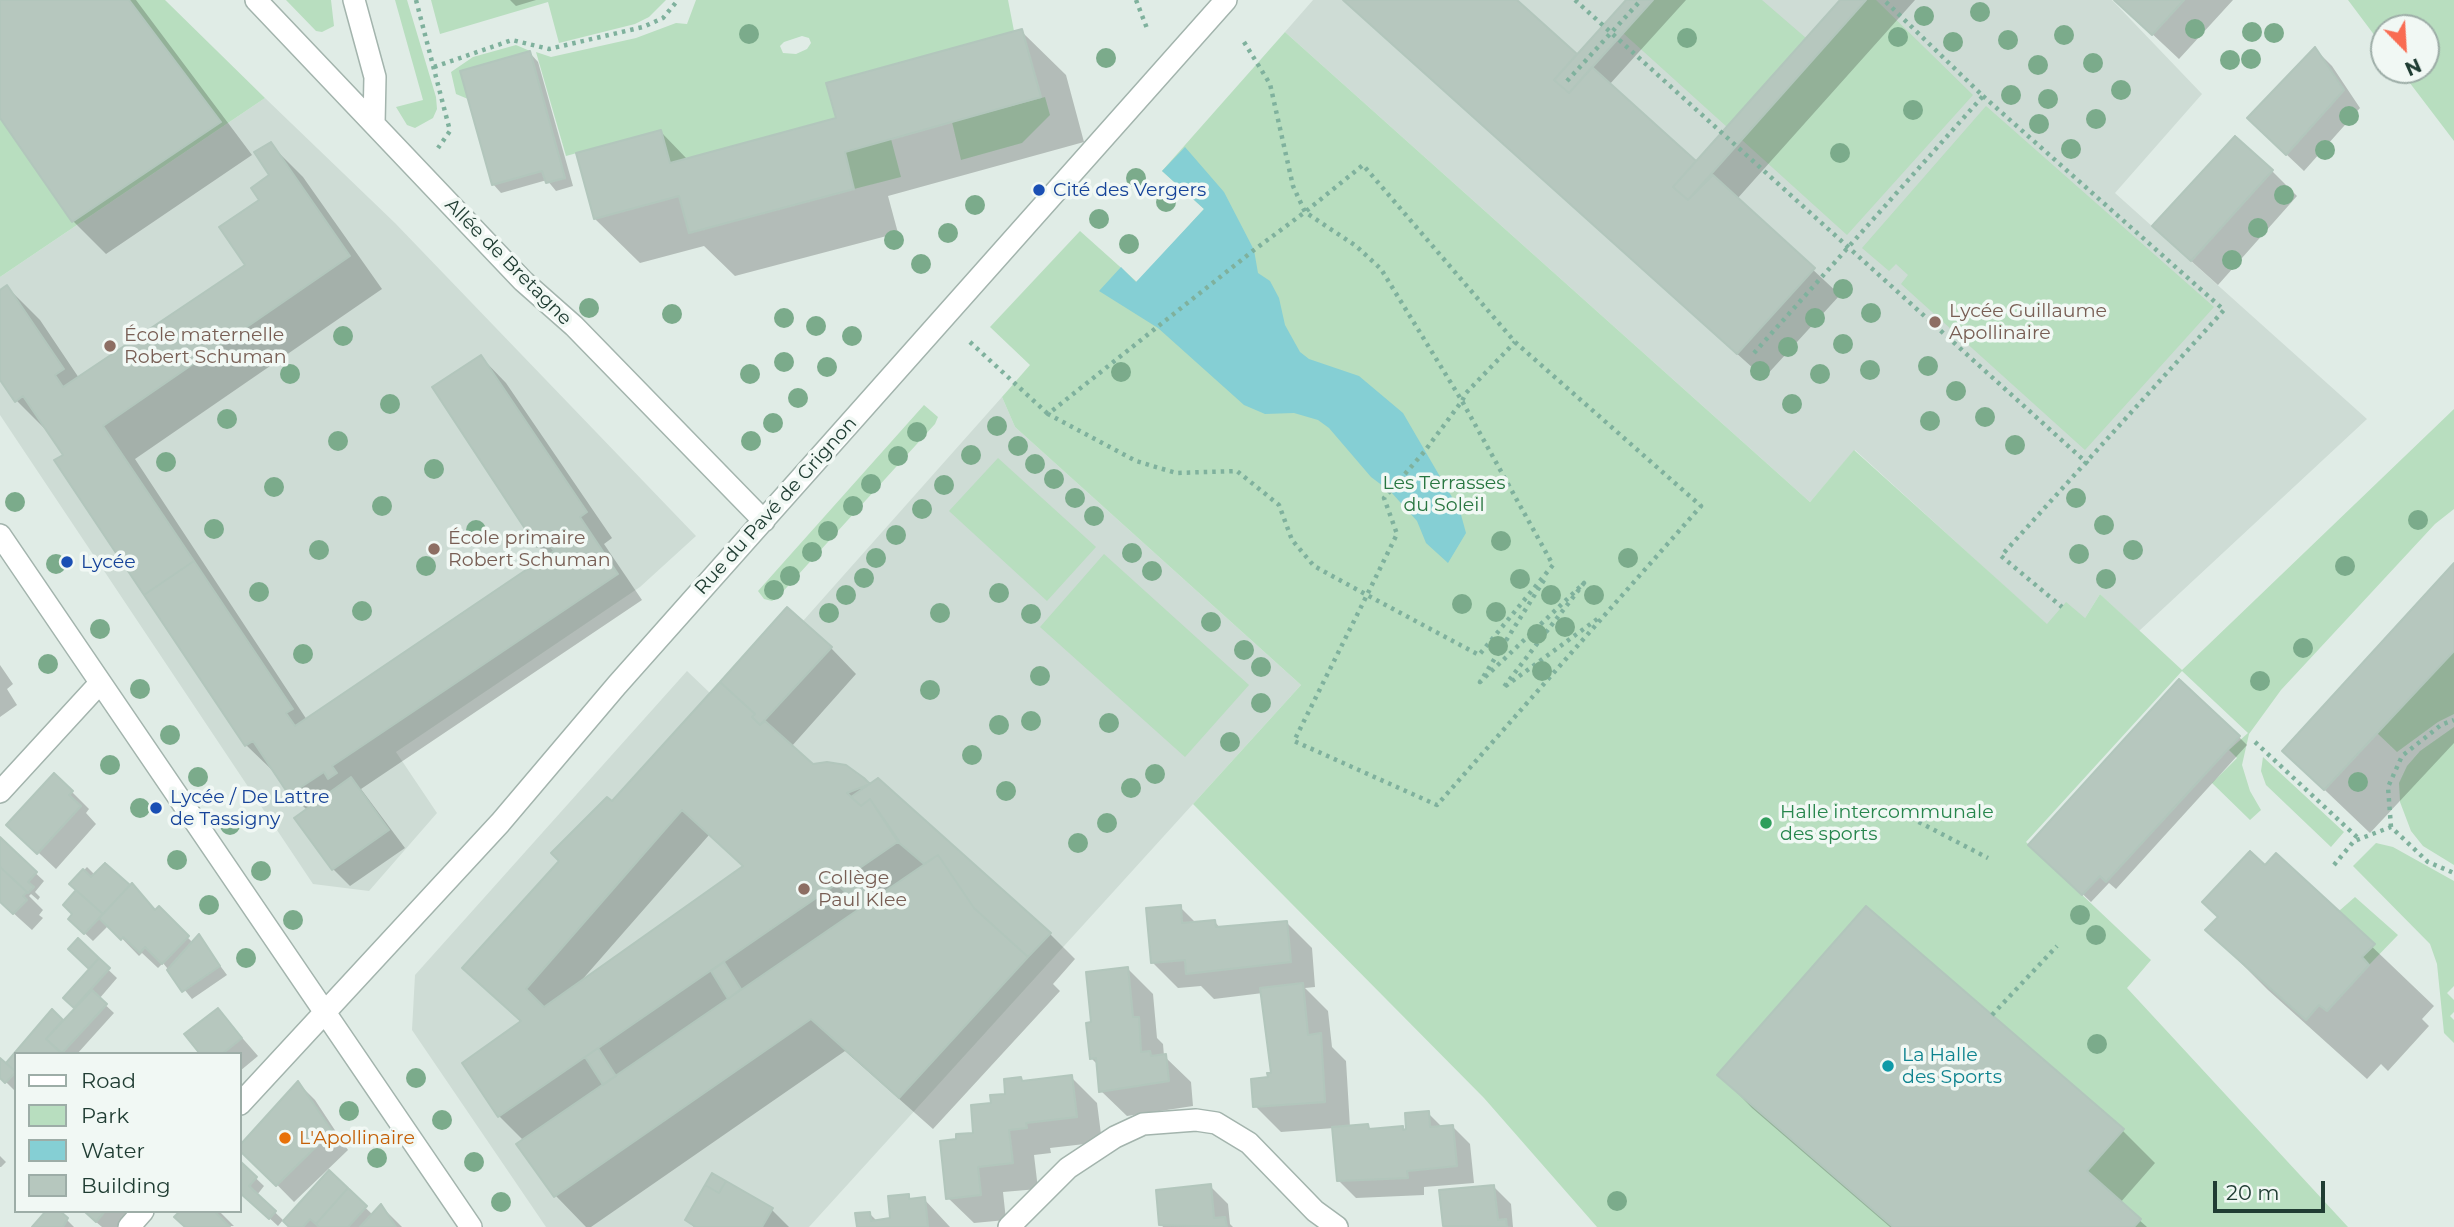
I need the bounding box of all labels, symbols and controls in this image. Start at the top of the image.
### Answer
north arrow [2370,14,2440,84]
text: N [2401,53,2425,80]
place label: Cité des Vergers [1053,179,1206,201]
marker: Cité des Vergers [1031,182,1047,198]
street label: Allée de Bretagne [440,194,576,330]
place label: Lycée Guillaume Apollinaire [1949,300,2107,344]
marker: Lycée Guillaume Apollinaire [1927,314,1943,330]
place label: École maternelle Robert Schuman [124,324,287,368]
marker: École maternelle Robert Schuman [102,338,118,354]
street label: Rue du Pavé de Grignon [690,412,862,600]
park label: Les Terrasses du Soleil [1383,472,1505,516]
place label: École primaire Robert Schuman [448,527,611,571]
marker: École primaire Robert Schuman [426,541,442,557]
place label: Lycée [81,551,136,573]
marker: Lycée [59,554,75,570]
place label: Lycée / De Lattre de Tassigny [170,786,330,830]
marker: Lycée / De Lattre de Tassigny [148,800,164,816]
place label: Halle intercommunale des sports [1780,801,1994,845]
marker: Halle intercommunale des sports [1758,815,1774,831]
place label: Collège Paul Klee [818,867,907,911]
marker: Collège Paul Klee [796,881,812,897]
place label: La Halle des Sports [1902,1044,2002,1088]
legend [14,1052,242,1213]
marker: La Halle des Sports [1880,1058,1896,1074]
text: Road [81,1068,136,1093]
text: Park [81,1103,129,1128]
place label: L'Apollinaire [299,1127,415,1149]
marker: L'Apollinaire [277,1130,293,1146]
text: Water [81,1138,145,1163]
scale bar [2216,1168,2328,1212]
text: Building [81,1173,171,1198]
text: 20 m [2226,1180,2280,1205]

